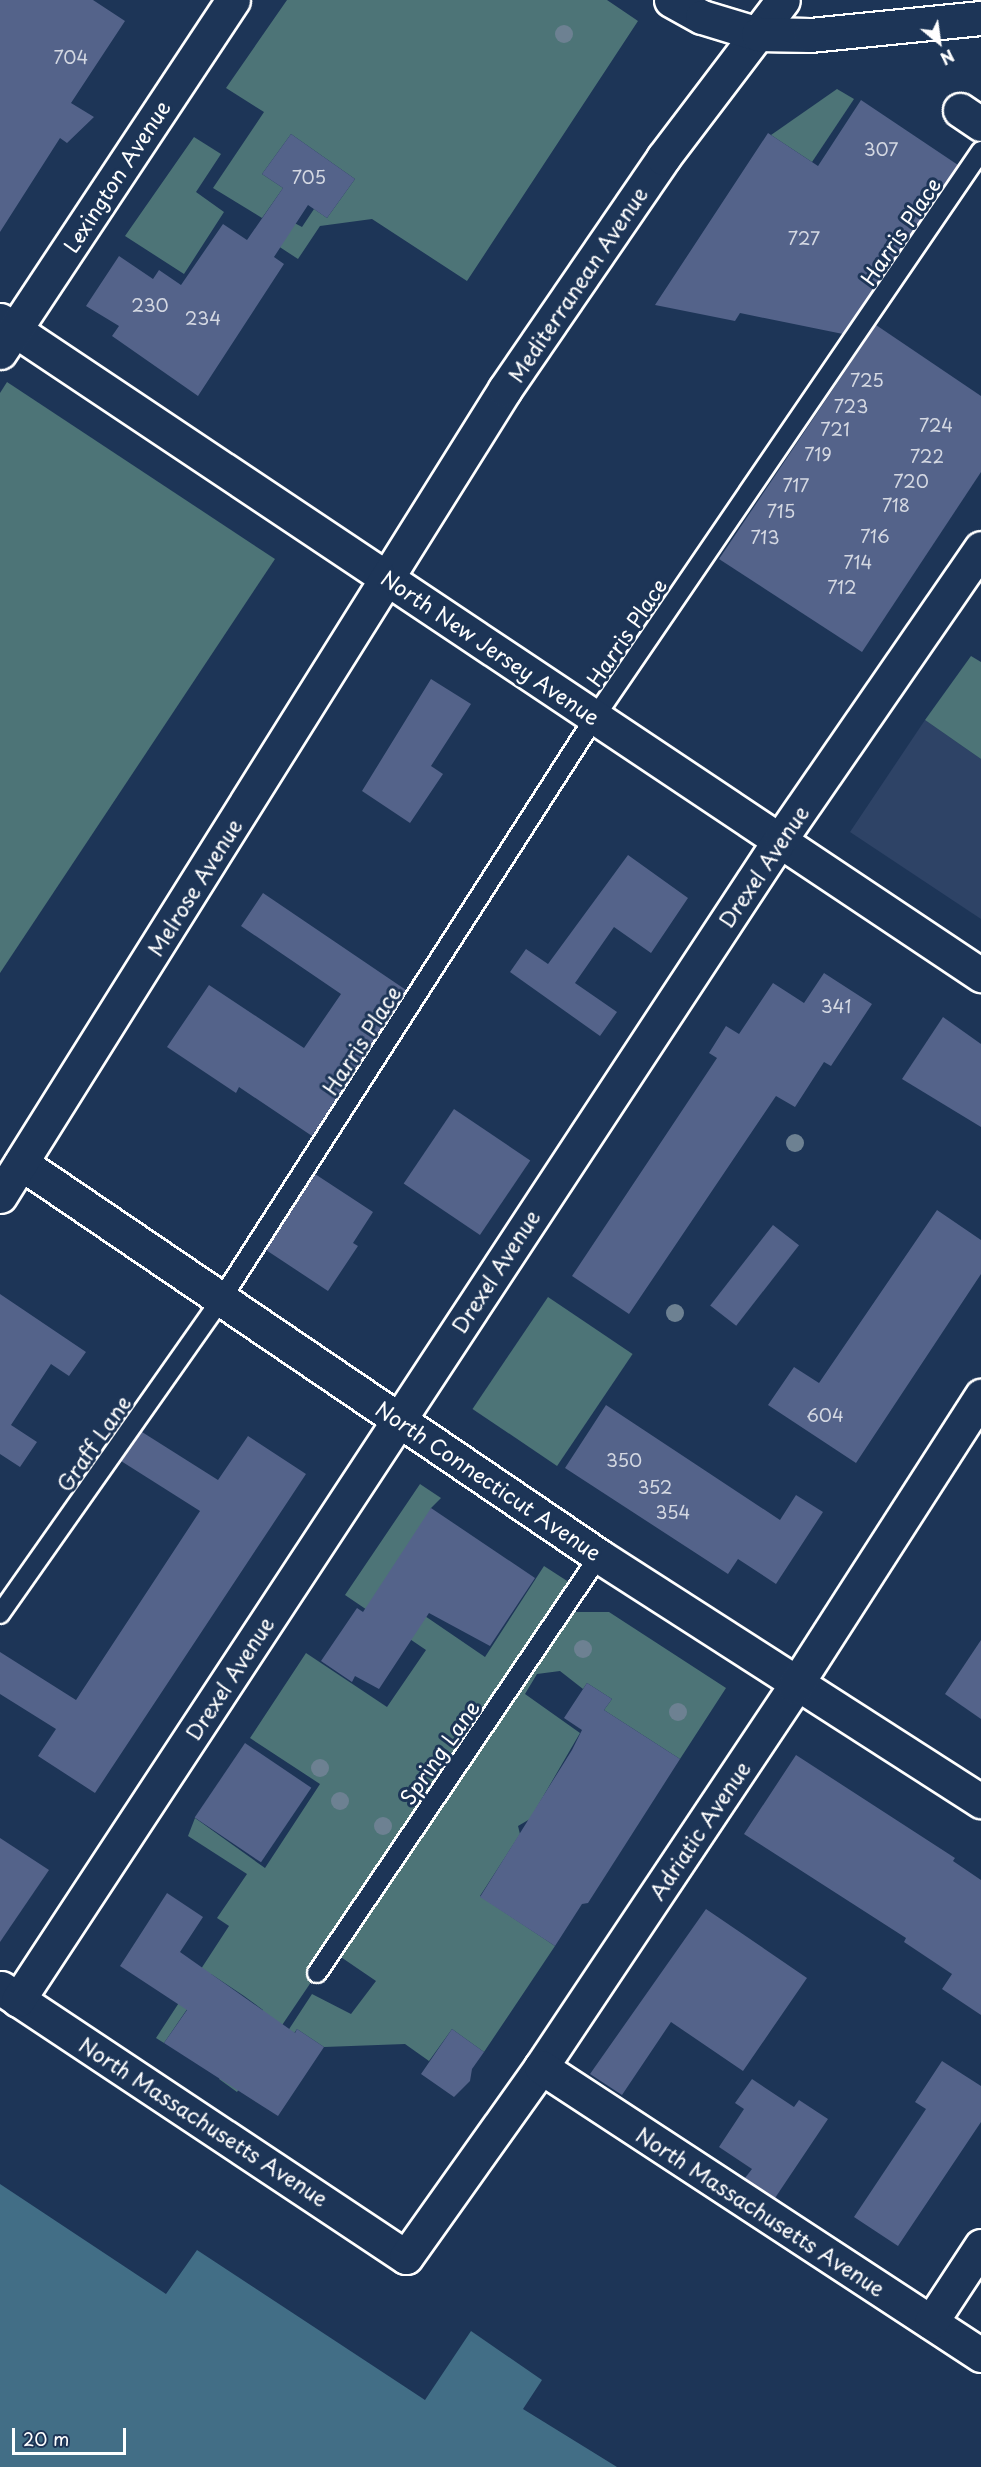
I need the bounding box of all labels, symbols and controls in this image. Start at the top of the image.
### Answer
north arrow [909,12,969,72]
text: N [936,44,959,71]
house number: 704 [54,46,88,68]
street label: Lexington Avenue [58,96,174,256]
house number: 307 [864,138,898,160]
house number: 705 [292,166,326,188]
street label: Harris Place [855,172,945,290]
street label: Mediterranean Avenue [503,182,651,386]
house number: 727 [788,227,820,249]
house number: 230 [131,294,169,316]
house number: 234 [185,307,221,329]
house number: 725 [850,369,884,391]
house number: 723 [834,395,868,417]
house number: 724 [919,414,953,436]
house number: 721 [820,418,850,440]
house number: 719 [804,443,832,465]
house number: 722 [910,445,944,467]
house number: 720 [893,470,929,492]
house number: 717 [783,474,809,496]
house number: 718 [882,494,910,516]
house number: 715 [767,500,795,522]
house number: 716 [860,525,890,547]
house number: 713 [750,526,780,548]
house number: 714 [844,551,872,573]
street label: North New Jersey Avenue [376,564,606,730]
street label: Harris Place [581,573,671,691]
house number: 712 [827,576,857,598]
street label: Drexel Avenue [713,800,813,932]
street label: Melrose Avenue [142,814,246,960]
street label: Harris Place [316,981,406,1099]
house number: 341 [821,995,851,1017]
street label: Drexel Avenue [446,1204,544,1338]
street label: Graff Lane [51,1390,135,1496]
street label: North Connecticut Avenue [372,1395,606,1565]
house number: 604 [806,1404,844,1426]
house number: 350 [606,1449,642,1471]
house number: 352 [637,1476,673,1498]
house number: 354 [656,1501,690,1523]
street label: Drexel Avenue [180,1611,278,1745]
street label: Spring Lane [394,1695,484,1809]
street label: Adriatic Avenue [644,1757,754,1903]
street label: North Massachusetts Avenue [75,2031,333,2211]
street label: North Massachusetts Avenue [632,2121,890,2301]
scale bar [15,2416,129,2454]
text: 20 m [23,2425,69,2452]

